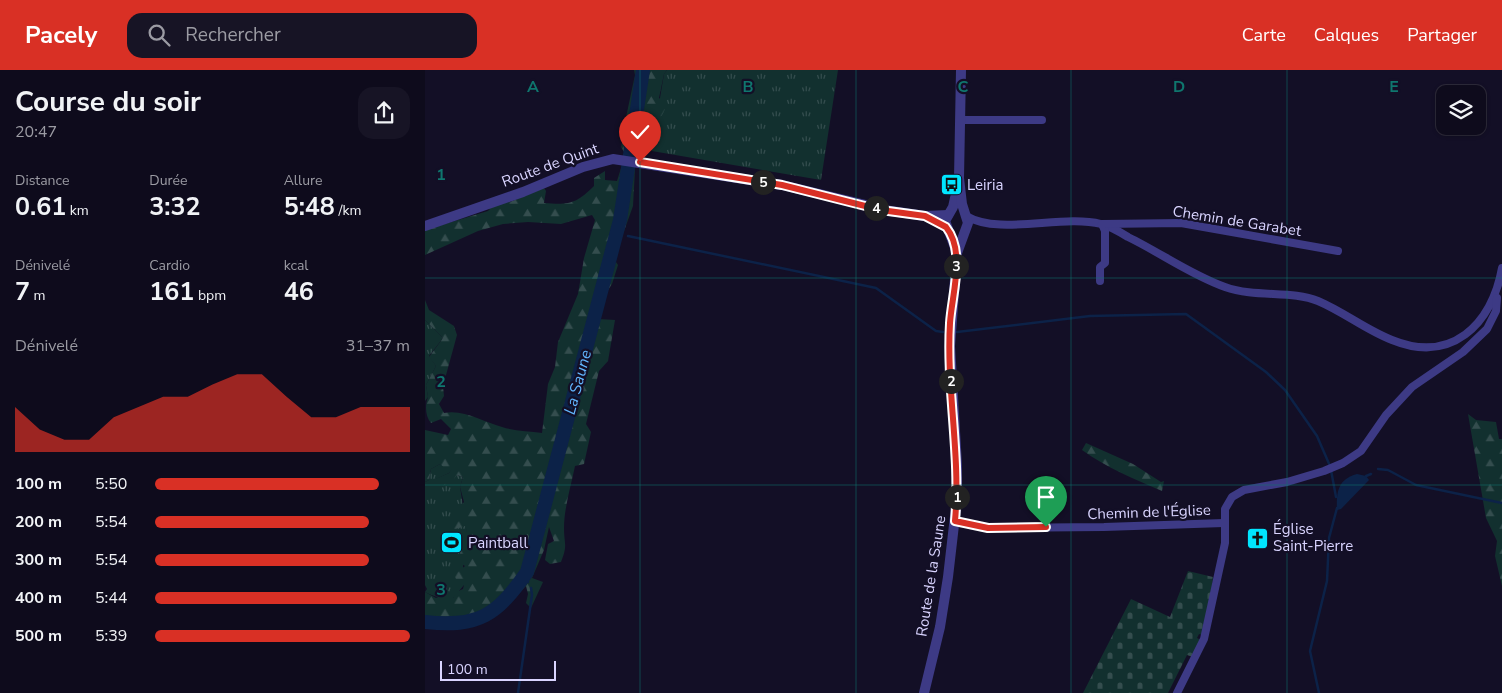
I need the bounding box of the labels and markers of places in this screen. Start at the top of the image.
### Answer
pin [619,111,661,162]
pin: 5 [751,170,775,194]
bus stop icon: Leiria [939,173,963,197]
place label: Leiria [967,175,1003,195]
pin: 4 [863,196,889,220]
pin: 3 [943,254,969,278]
pin: 2 [939,368,963,394]
pin [1025,476,1067,527]
pin: 1 [945,484,969,510]
place label: Église Saint-Pierre [1273,519,1353,556]
church icon: Église Saint-Pierre [1245,526,1269,550]
sports icon: Paintball [440,531,464,555]
place label: Paintball [468,533,528,553]

